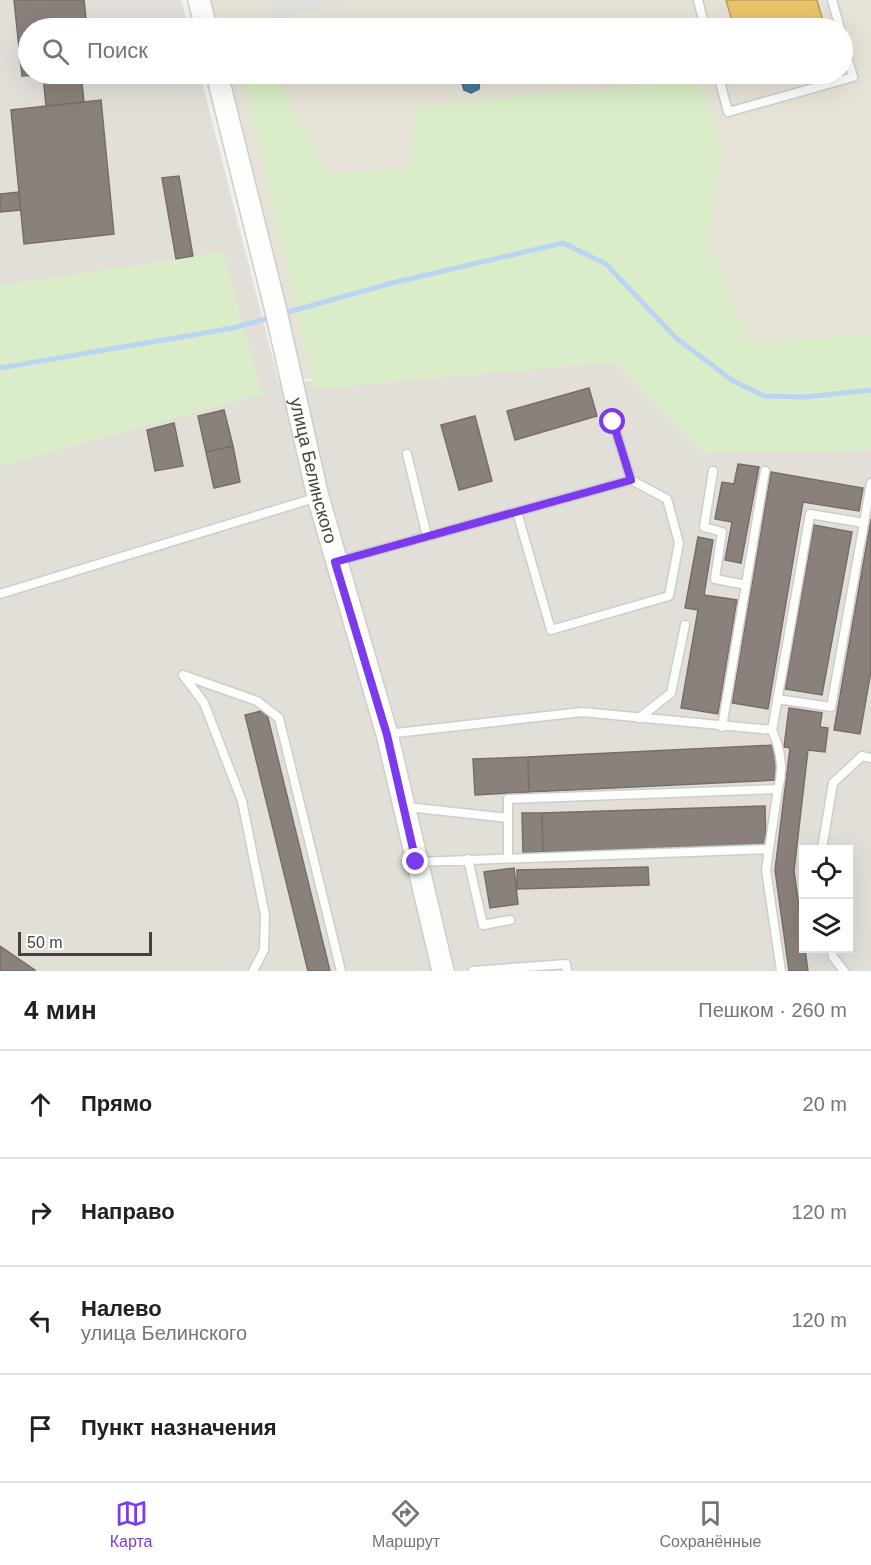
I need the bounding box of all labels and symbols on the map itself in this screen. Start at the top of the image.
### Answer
street label: улица Белинского [286,396,341,546]
route start [599,408,625,434]
route end [402,848,428,874]
scale bar [18,929,152,956]

